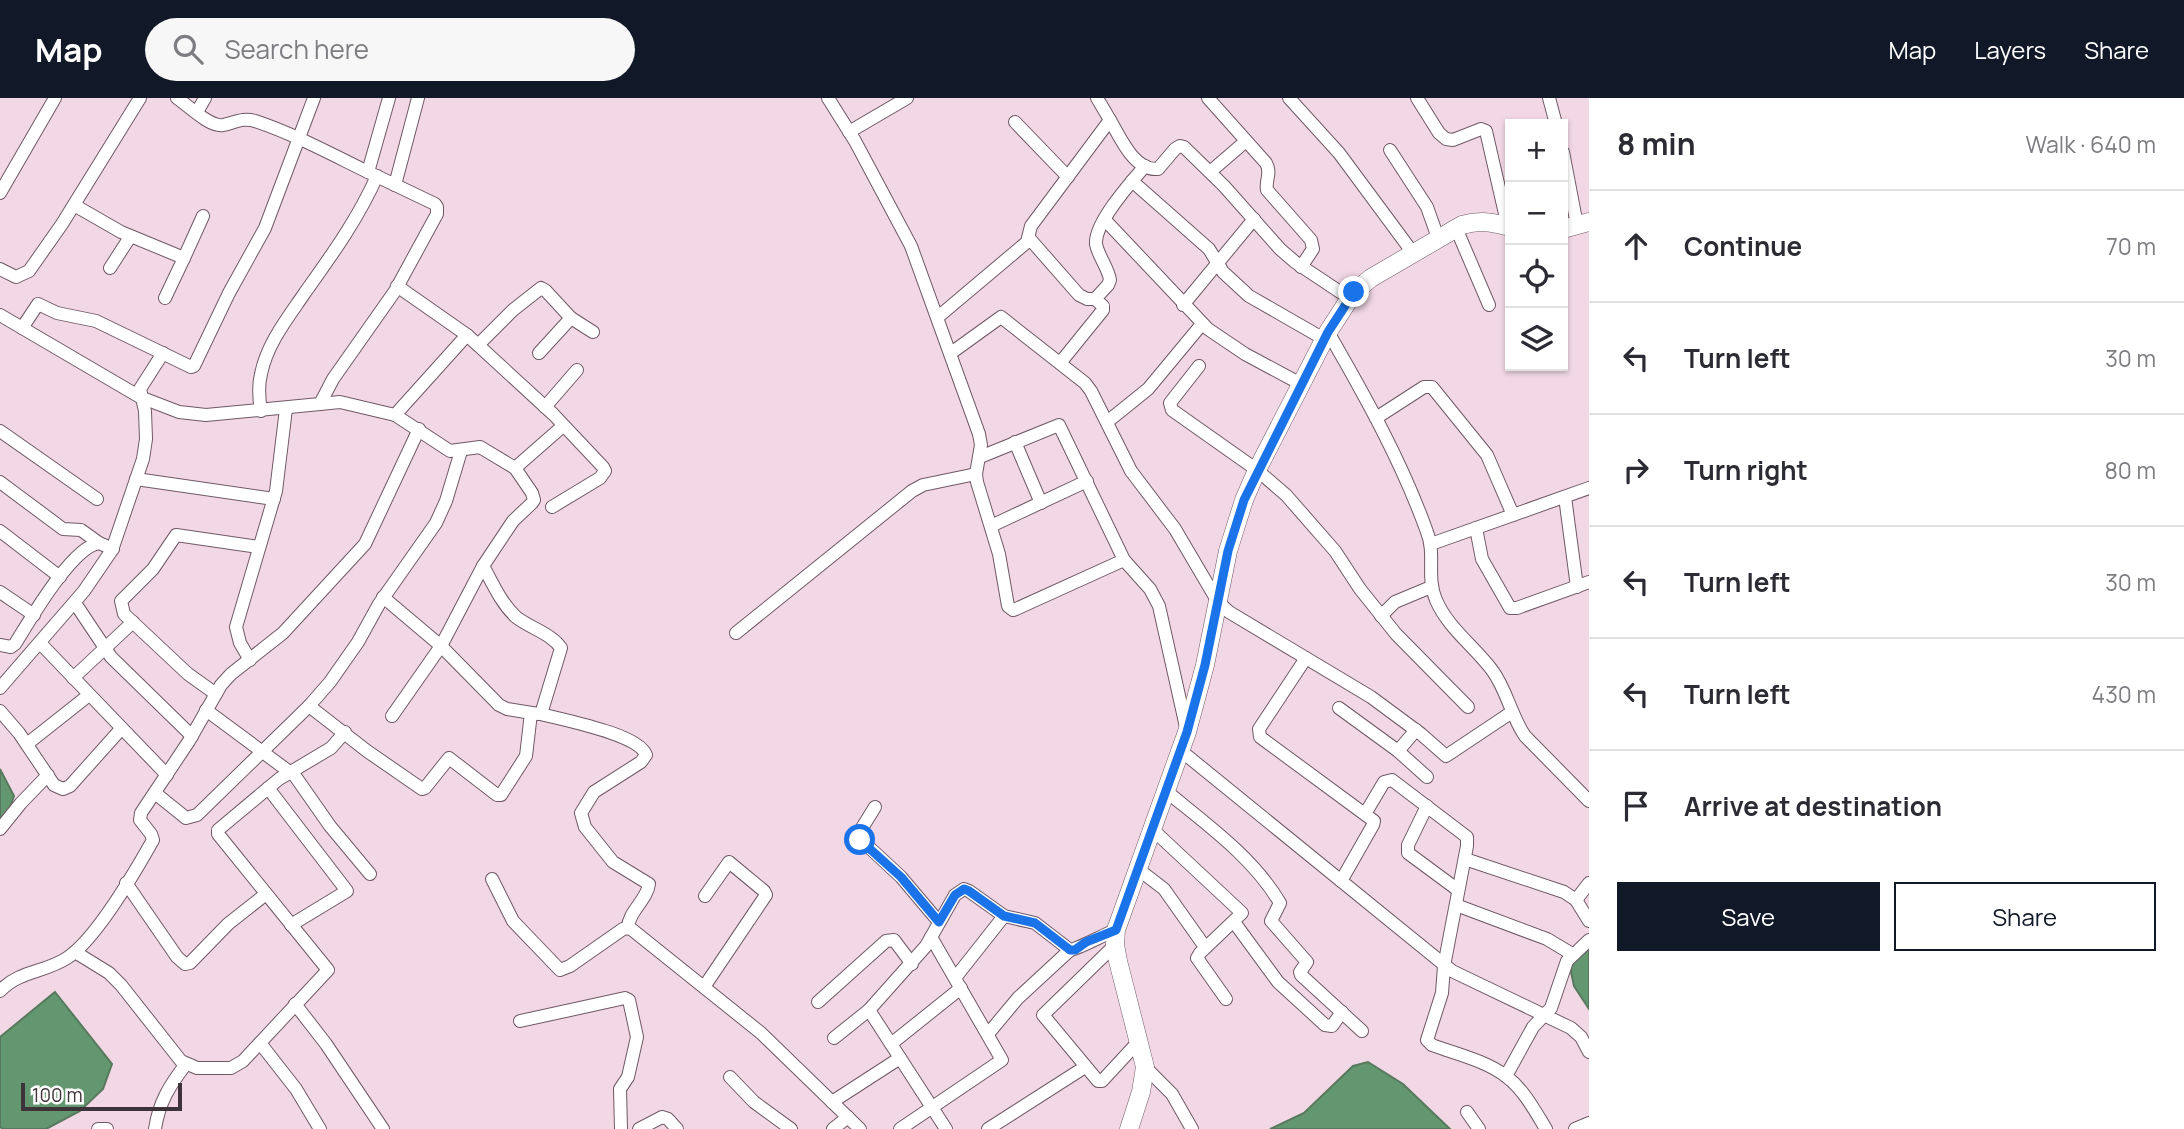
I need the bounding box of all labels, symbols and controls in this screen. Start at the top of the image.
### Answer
search box [145,18,635,81]
text: Map [35,27,103,72]
icon: search [169,30,207,68]
text: Search here [225,31,369,67]
text: Map [1889,33,1936,66]
text: Layers [1974,33,2046,66]
text: Share [2084,33,2149,66]
map controls [1505,119,1568,371]
button: + [1505,119,1568,182]
text: 8 min [1617,123,1696,164]
text: Walk · 640 m [2026,128,2156,160]
button: − [1505,182,1568,245]
icon: ahead [1617,227,1655,265]
text: Continue [1684,228,1802,264]
text: 70 m [2106,230,2156,262]
button: locate [1505,245,1568,308]
route end [1338,276,1369,307]
button: layers [1505,308,1568,371]
icon: left [1617,339,1655,377]
text: Turn left [1684,340,1791,376]
text: 30 m [2105,342,2156,374]
icon: right [1617,451,1655,489]
text: Turn right [1684,452,1808,488]
text: 80 m [2105,454,2156,486]
icon: left [1617,563,1655,601]
text: Turn left [1684,564,1791,600]
text: 30 m [2105,566,2156,598]
icon: left [1617,675,1655,713]
text: Turn left [1684,676,1791,712]
text: 430 m [2092,678,2156,710]
icon: arrive [1617,787,1655,825]
text: Arrive at destination [1684,788,1942,824]
route start [844,824,875,855]
button: Save [1617,882,1880,951]
button: Share [1894,882,2156,951]
scale bar [21,1080,182,1112]
text: 100 m [32,1082,83,1108]

